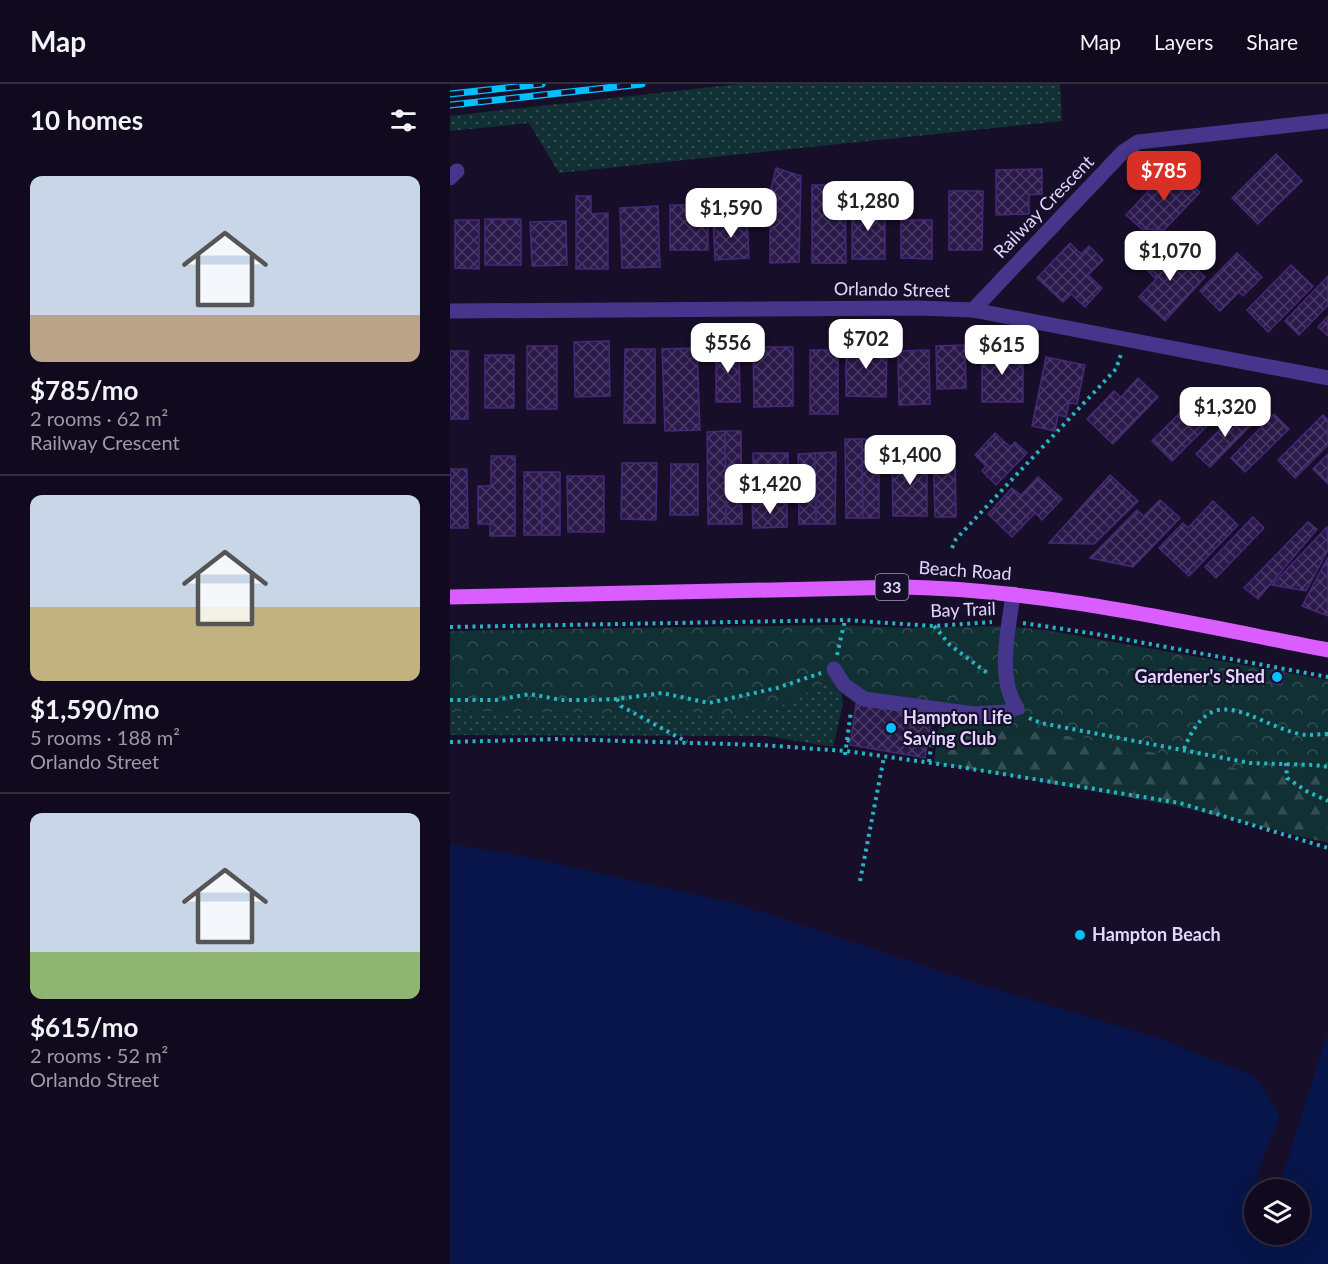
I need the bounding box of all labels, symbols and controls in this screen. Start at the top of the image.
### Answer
text: Map [30,24,86,58]
text: Map [1080,29,1121,54]
text: Layers [1154,29,1213,54]
text: Share [1246,29,1298,54]
text: 10 homes [30,104,143,136]
icon: filters [387,104,420,137]
street label: Railway Crescent [989,150,1098,262]
pin: $785 [1128,151,1200,202]
text: $785 [1141,158,1187,182]
pin: $1,280 [819,181,917,232]
pin: $1,590 [682,188,780,239]
text: $1,280 [837,188,899,212]
text: $1,590 [700,195,762,219]
icon: home [171,215,279,323]
pin: $1,070 [1121,231,1219,282]
text: $1,070 [1139,238,1201,262]
street label: Orlando Street [834,277,951,301]
pin: $702 [830,319,902,370]
pin: $556 [692,323,764,374]
pin: $615 [966,325,1038,376]
text: $702 [843,326,889,350]
text: $556 [705,330,751,354]
text: $615 [979,332,1025,356]
text: $785/mo [30,374,138,406]
pin: $1,320 [1176,387,1274,438]
text: $1,320 [1194,394,1256,418]
text: 2 rooms · 62 m² [30,406,168,430]
text: Railway Crescent [30,430,180,454]
pin: $1,400 [861,435,959,486]
text: $1,400 [879,442,941,466]
pin: $1,420 [721,464,819,515]
text: $1,420 [739,471,801,495]
icon: home [171,534,279,642]
street label: Beach Road [918,556,1012,584]
road number: 33 [876,574,908,600]
street label: Bay Trail [930,597,996,621]
place label: Gardener's Shed [1134,665,1265,687]
marker: Gardener's Shed [1270,670,1284,684]
text: $1,590/mo [30,693,160,725]
place label: Hampton Life Saving Club [903,706,1013,749]
marker: Hampton Life Saving Club [884,721,898,735]
text: 5 rooms · 188 m² [30,725,180,749]
text: Orlando Street [30,749,159,773]
icon: home [171,852,279,960]
place label: Hampton Beach [1092,923,1221,945]
marker: Hampton Beach [1073,928,1087,942]
text: $615/mo [30,1011,138,1043]
text: 2 rooms · 52 m² [30,1043,168,1067]
text: Orlando Street [30,1067,159,1091]
map controls [1244,1179,1310,1245]
button: layers [1244,1179,1310,1245]

